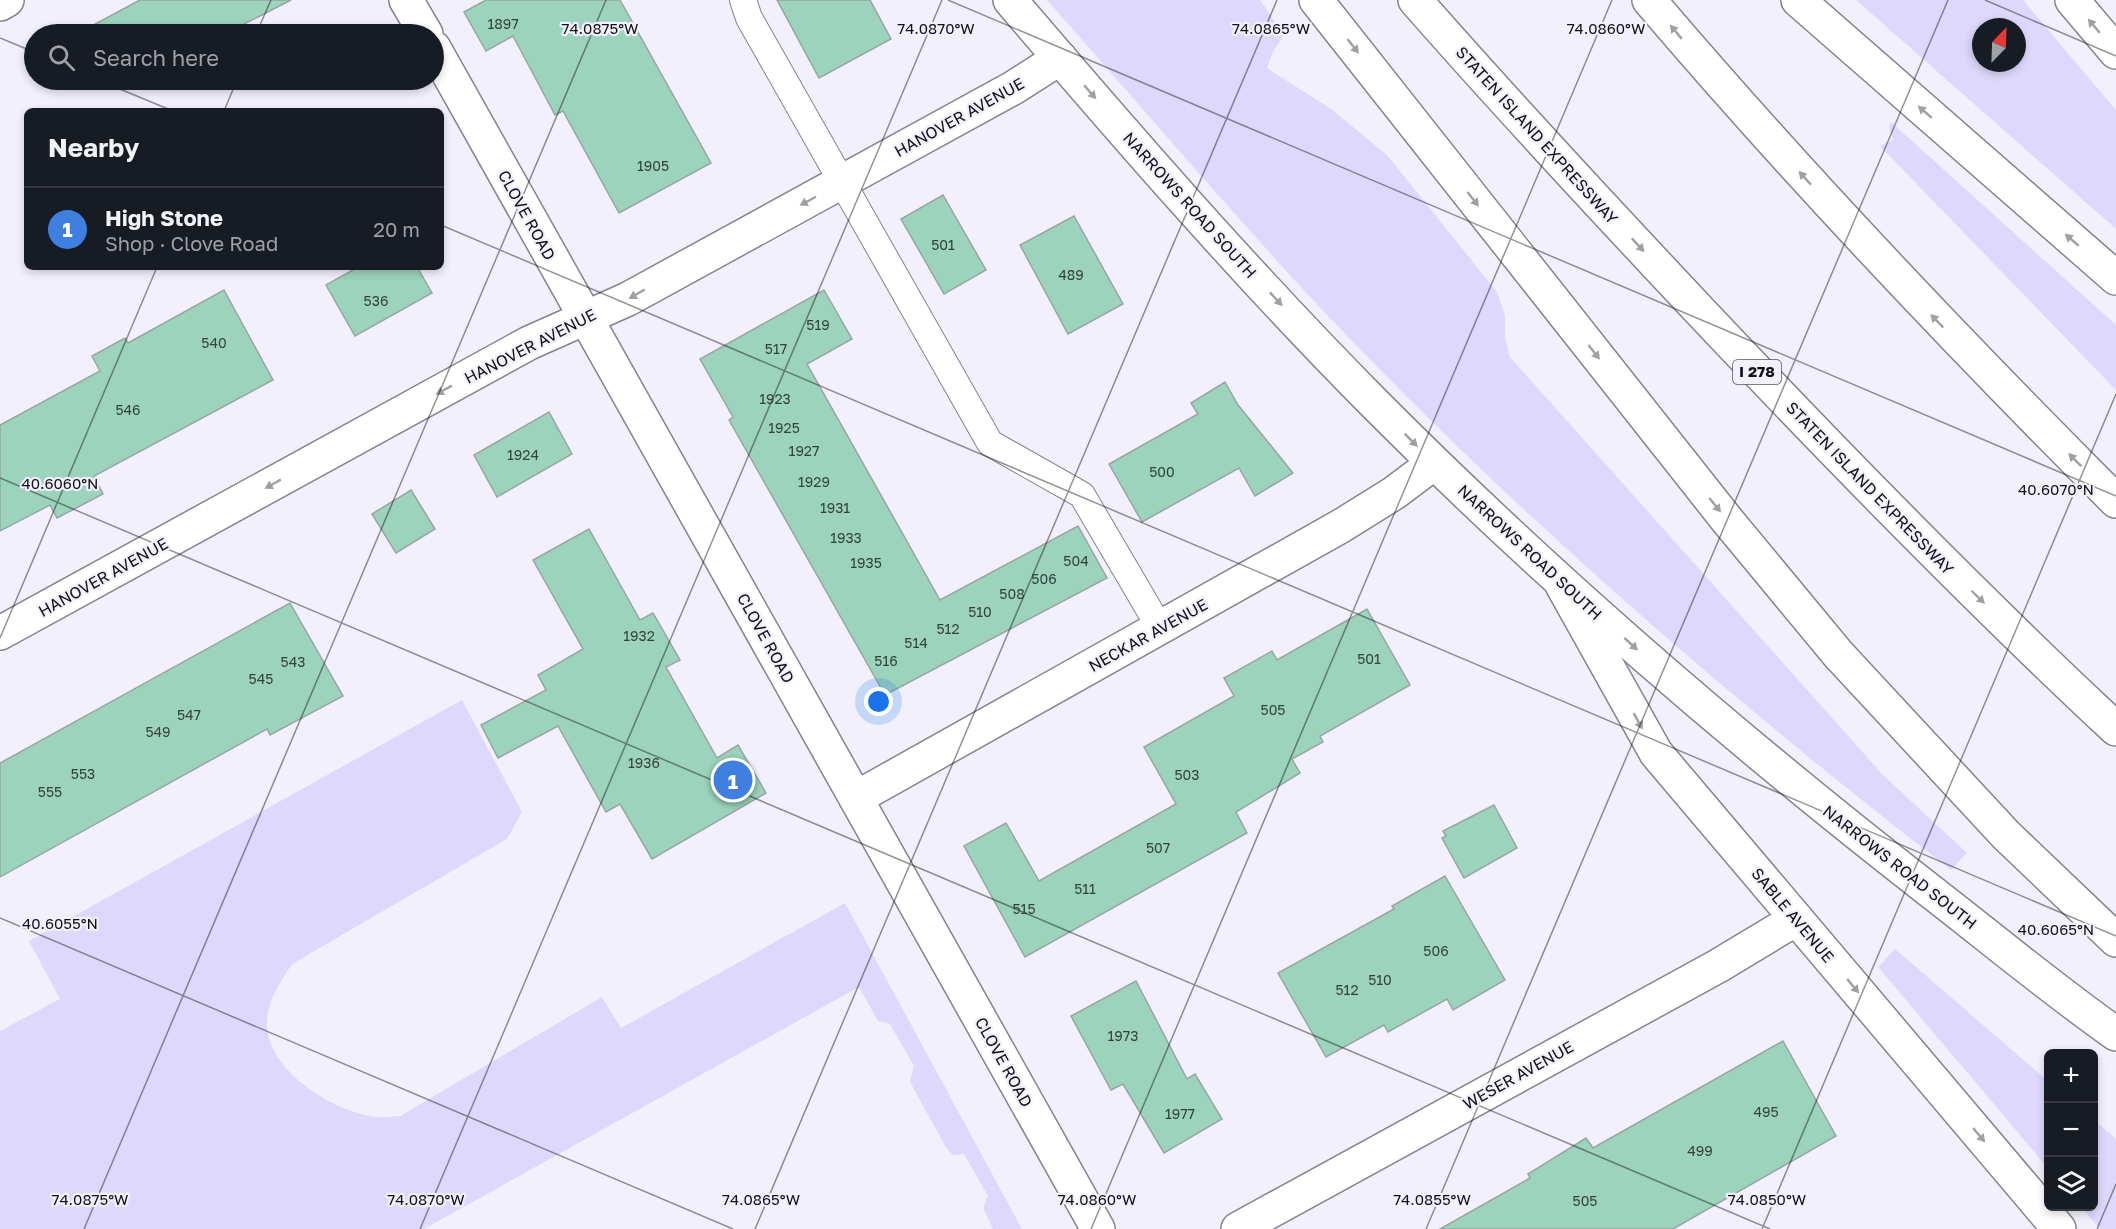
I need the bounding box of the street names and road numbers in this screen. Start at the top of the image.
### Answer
street label: STATEN ISLAND EXPRESSWAY [1452,42,1623,229]
street label: HANOVER AVENUE [891,73,1027,161]
street label: NARROWS ROAD SOUTH [1119,128,1261,282]
street label: CLOVE ROAD [494,167,560,263]
street label: HANOVER AVENUE [461,304,599,388]
road number: I 278 [1733,360,1781,384]
street label: STATEN ISLAND EXPRESSWAY [1782,397,1958,579]
street label: NARROWS ROAD SOUTH [1454,480,1606,624]
street label: HANOVER AVENUE [35,533,171,621]
street label: CLOVE ROAD [733,590,799,686]
street label: NECKAR AVENUE [1085,594,1211,676]
street label: NARROWS ROAD SOUTH [1819,801,1981,933]
street label: SABLE AVENUE [1747,863,1839,967]
street label: CLOVE ROAD [971,1014,1037,1110]
street label: WESER AVENUE [1459,1036,1577,1114]

